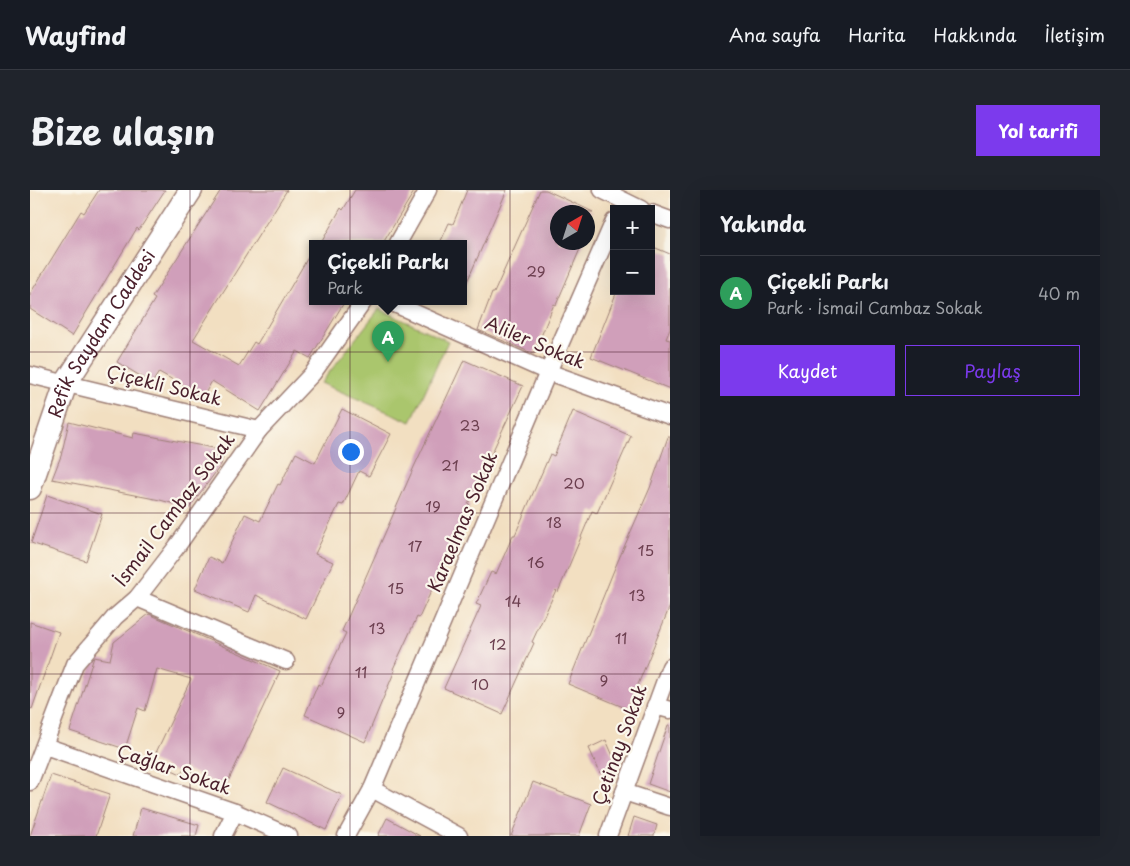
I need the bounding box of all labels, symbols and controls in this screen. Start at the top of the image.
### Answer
text: Wayfind [25,17,126,53]
text: Ana sayfa [729,21,820,48]
text: Harita [848,21,905,48]
text: Hakkında [933,21,1017,48]
text: İletişim [1045,21,1105,48]
text: Bize ulaşın [30,104,215,157]
button: Yol tarifi [976,105,1100,156]
north arrow [550,205,595,250]
map controls [610,205,655,295]
button: + [610,205,655,250]
text: Yakında [720,207,806,239]
popup [309,240,467,305]
street label: Refik Saydam Caddesi [40,244,161,421]
text: Çiçekli Parkı [327,247,449,275]
button: − [610,250,655,295]
house number: 29 [526,259,546,282]
text: Çiçekli Parkı [767,267,889,295]
text: Park [327,275,363,299]
text: A [730,281,742,305]
text: 40 m [1038,281,1080,305]
text: Park · İsmail Cambaz Sokak [767,295,983,319]
street label: Aliler Sokak [481,308,590,375]
pin: A [372,321,404,362]
button: Kaydet [720,345,895,396]
button: Paylaş [905,345,1080,396]
street label: Çiçekli Sokak [104,357,225,412]
house number: 23 [460,413,480,436]
street label: İsmail Cambaz Sokak [107,427,241,592]
your location [338,439,364,465]
street label: Karaelmas Sokak [420,447,504,596]
house number: 21 [441,453,459,476]
house number: 20 [563,471,585,494]
house number: 19 [425,494,441,517]
house number: 18 [546,510,562,533]
house number: 17 [408,534,422,557]
house number: 15 [638,538,654,561]
house number: 16 [527,550,545,573]
house number: 15 [388,576,404,599]
house number: 13 [629,583,645,606]
house number: 14 [505,589,521,612]
house number: 13 [369,616,385,639]
house number: 11 [615,626,627,649]
house number: 12 [489,632,507,655]
house number: 11 [355,660,367,683]
house number: 9 [600,668,608,691]
house number: 10 [471,672,489,695]
street label: Çetinay Sokak [584,680,653,809]
house number: 9 [337,700,345,723]
street label: Çağlar Sokak [114,736,235,801]

